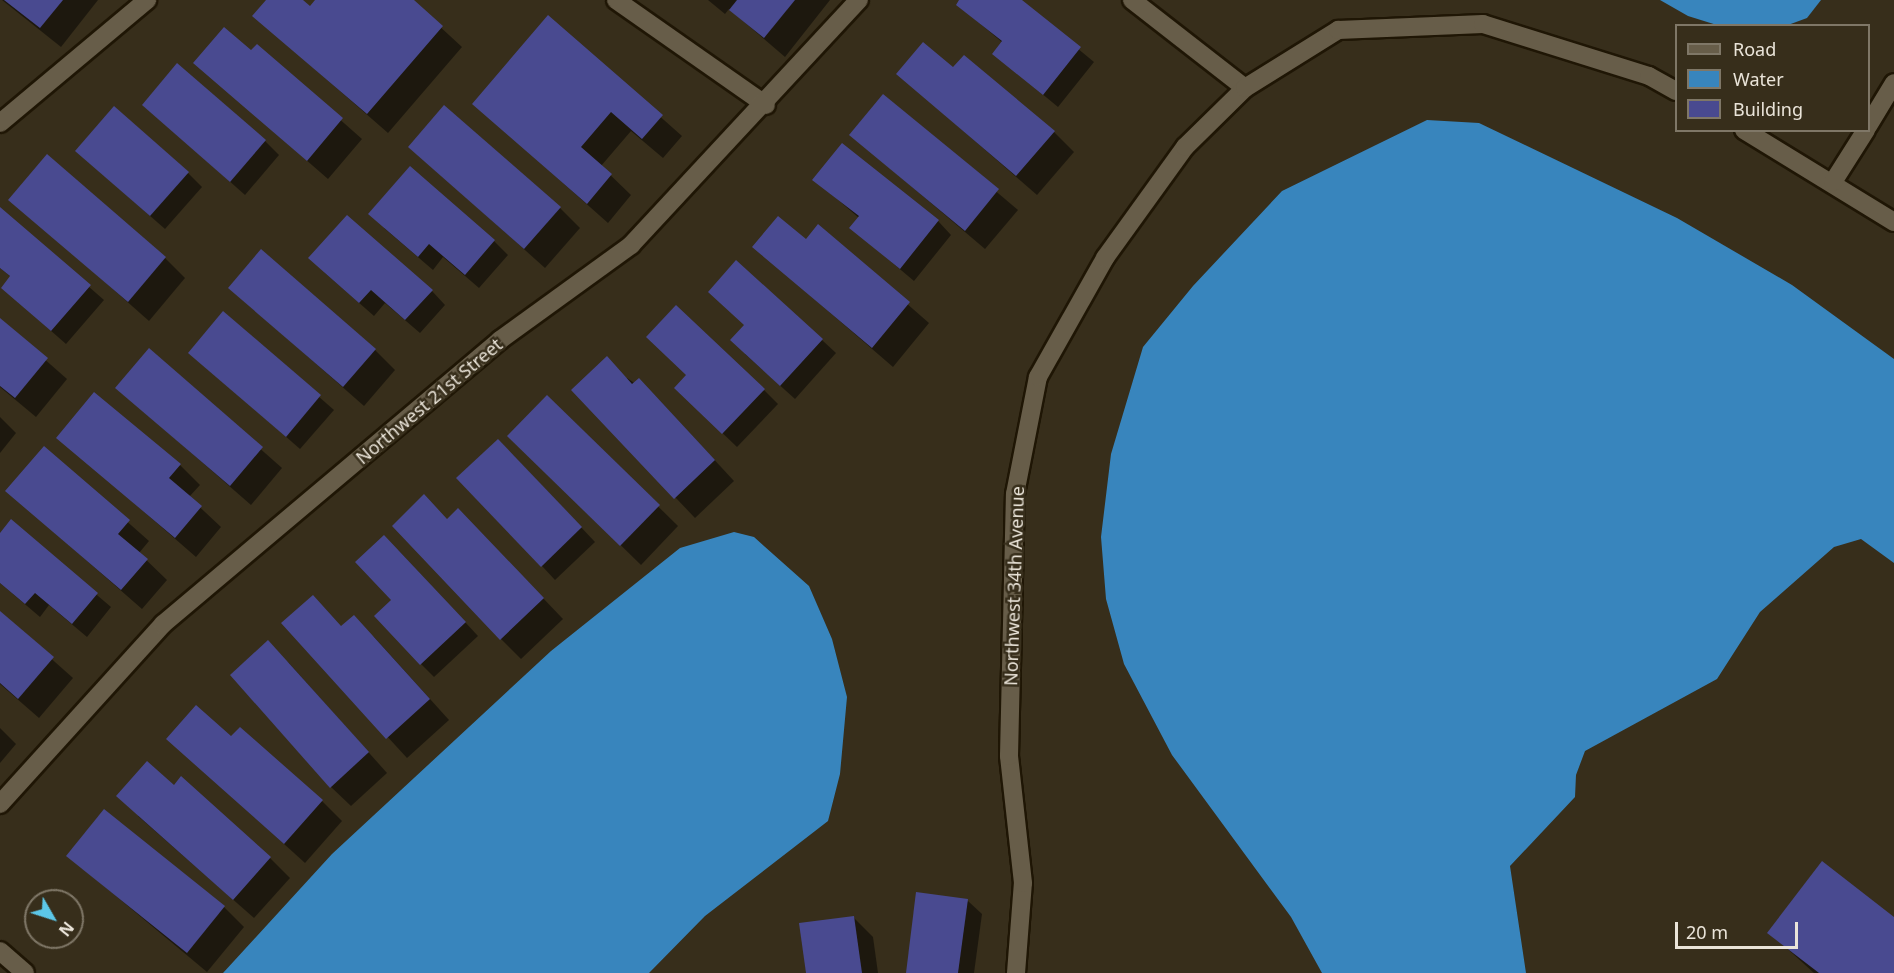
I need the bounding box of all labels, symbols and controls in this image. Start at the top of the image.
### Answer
legend [1675,24,1870,132]
text: Road [1733,37,1776,61]
text: Water [1733,67,1784,91]
text: Building [1733,97,1803,121]
street label: Northwest 21st Street [351,333,507,469]
street label: Northwest 34th Avenue [1000,486,1028,686]
north arrow [24,889,84,949]
scale bar [1678,910,1801,948]
text: N [54,917,79,941]
text: 20 m [1686,920,1728,944]

